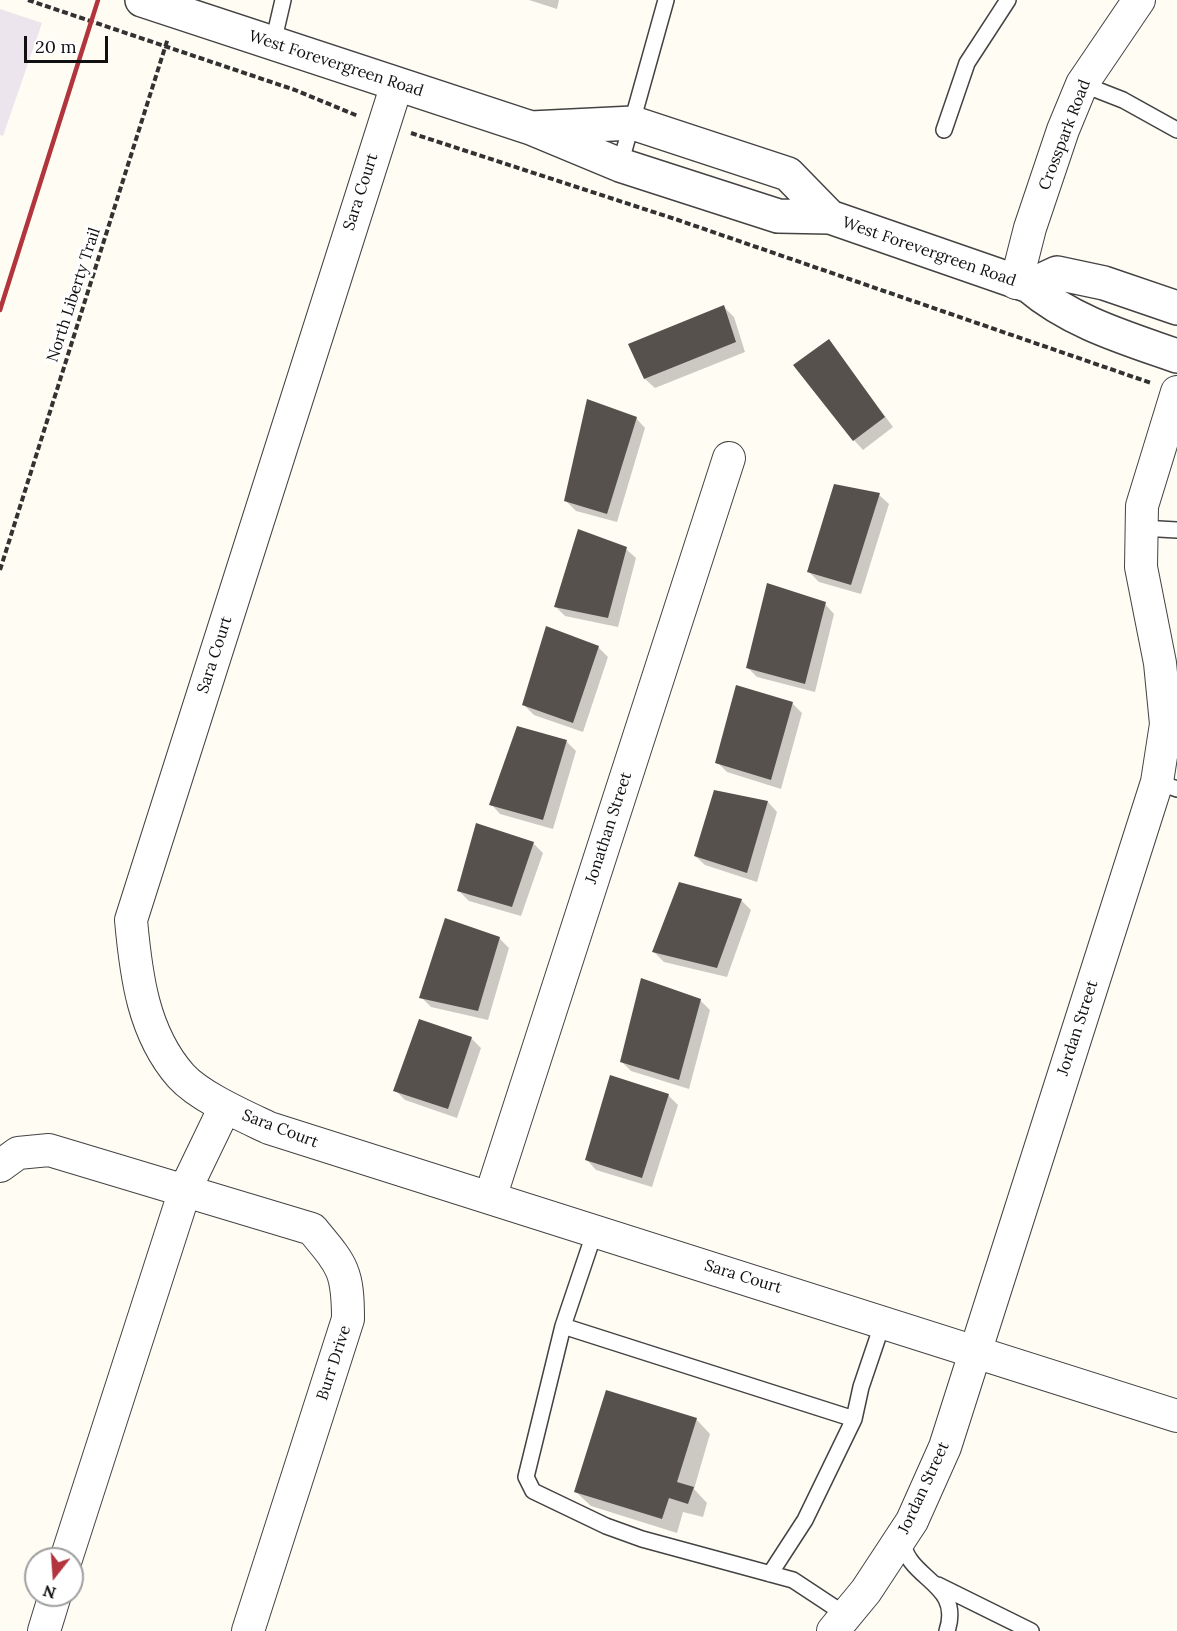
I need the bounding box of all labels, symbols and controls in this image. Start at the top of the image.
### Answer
scale bar [27,24,111,62]
street label: West Forevergreen Road [246,27,426,101]
text: 20 m [35,35,77,58]
street label: Crosspark Road [1035,77,1095,193]
street label: Sara Court [340,151,382,233]
street label: West Forevergreen Road [840,213,1018,291]
street label: North Liberty Trail [43,225,105,365]
street label: Sara Court [194,614,236,696]
street label: Jonathan Street [582,770,636,886]
street label: Jordan Street [1054,978,1102,1078]
street label: Sara Court [239,1106,321,1152]
street label: Sara Court [702,1256,784,1298]
street label: Burr Drive [313,1323,355,1403]
street label: Jordan Street [894,1439,954,1537]
north arrow [24,1547,84,1607]
text: N [40,1581,58,1604]

